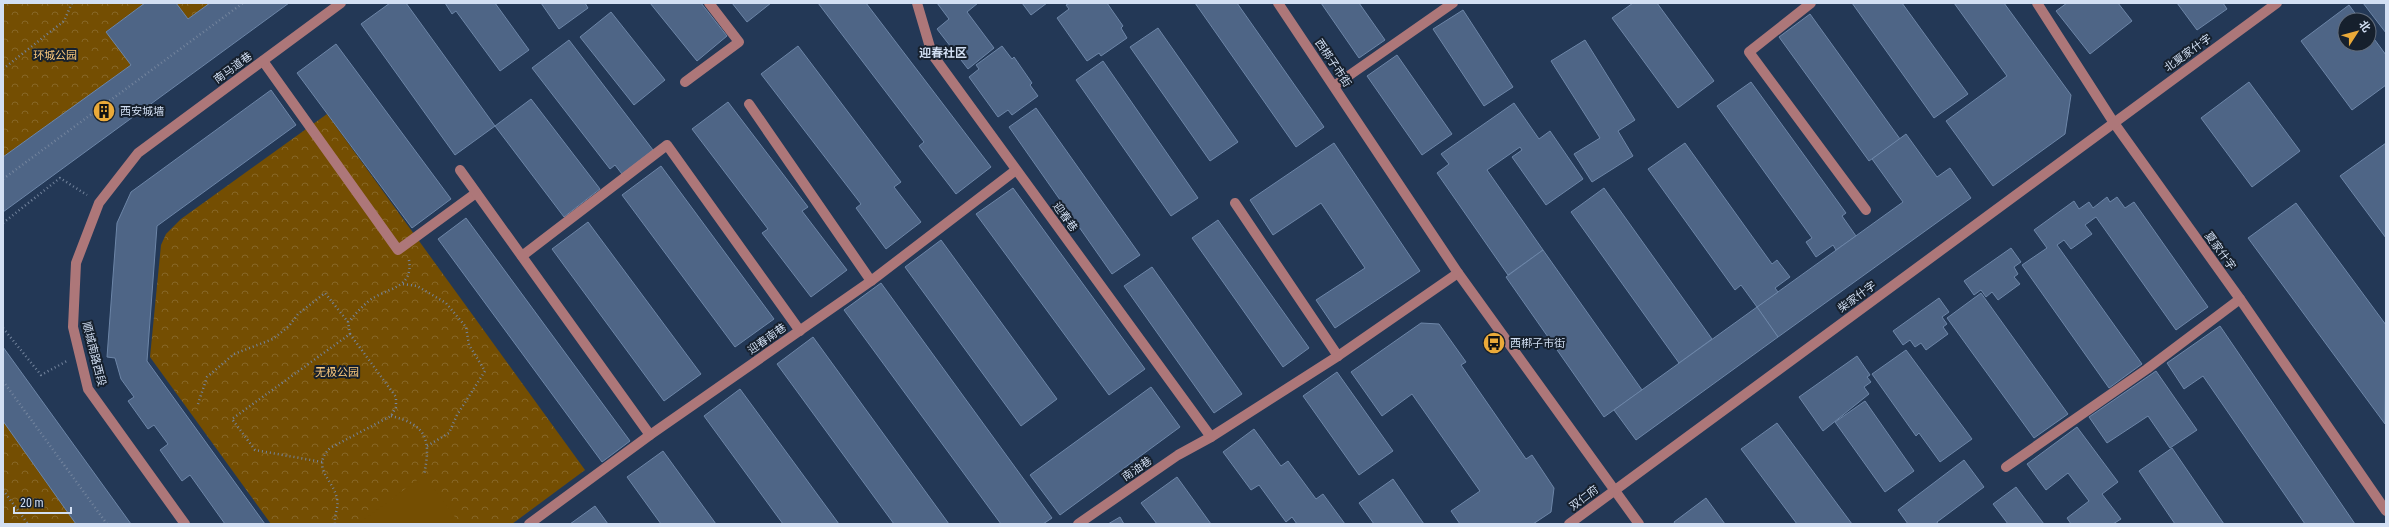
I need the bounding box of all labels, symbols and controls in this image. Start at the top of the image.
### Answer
north arrow [2337,12,2377,52]
text: 北 [2356,18,2373,35]
street label: 北夏家什字 [2162,32,2214,74]
street label: 西梆子市街 [1312,37,1354,89]
district label: 迎春社区 [919,46,967,60]
park label: 环城公园 [33,49,77,62]
street label: 南马道巷 [211,50,255,86]
building icon: 西安城墙 [91,98,117,124]
place label: 西安城墙 [120,105,164,118]
street label: 迎春巷 [1050,200,1080,234]
street label: 夏家什字 [2202,229,2238,273]
street label: 柴家什字 [1835,279,1879,315]
street label: 顺城南路西段 [80,320,108,388]
street label: 迎春南巷 [745,321,789,357]
bus stop icon: 西梆子市街 [1481,330,1507,356]
place label: 西梆子市街 [1510,337,1565,350]
park label: 无极公园 [315,366,359,379]
street label: 南油巷 [1120,454,1154,484]
street label: 双仁府 [1567,483,1601,513]
scale bar [14,489,71,515]
text: 20 m [20,496,44,510]

